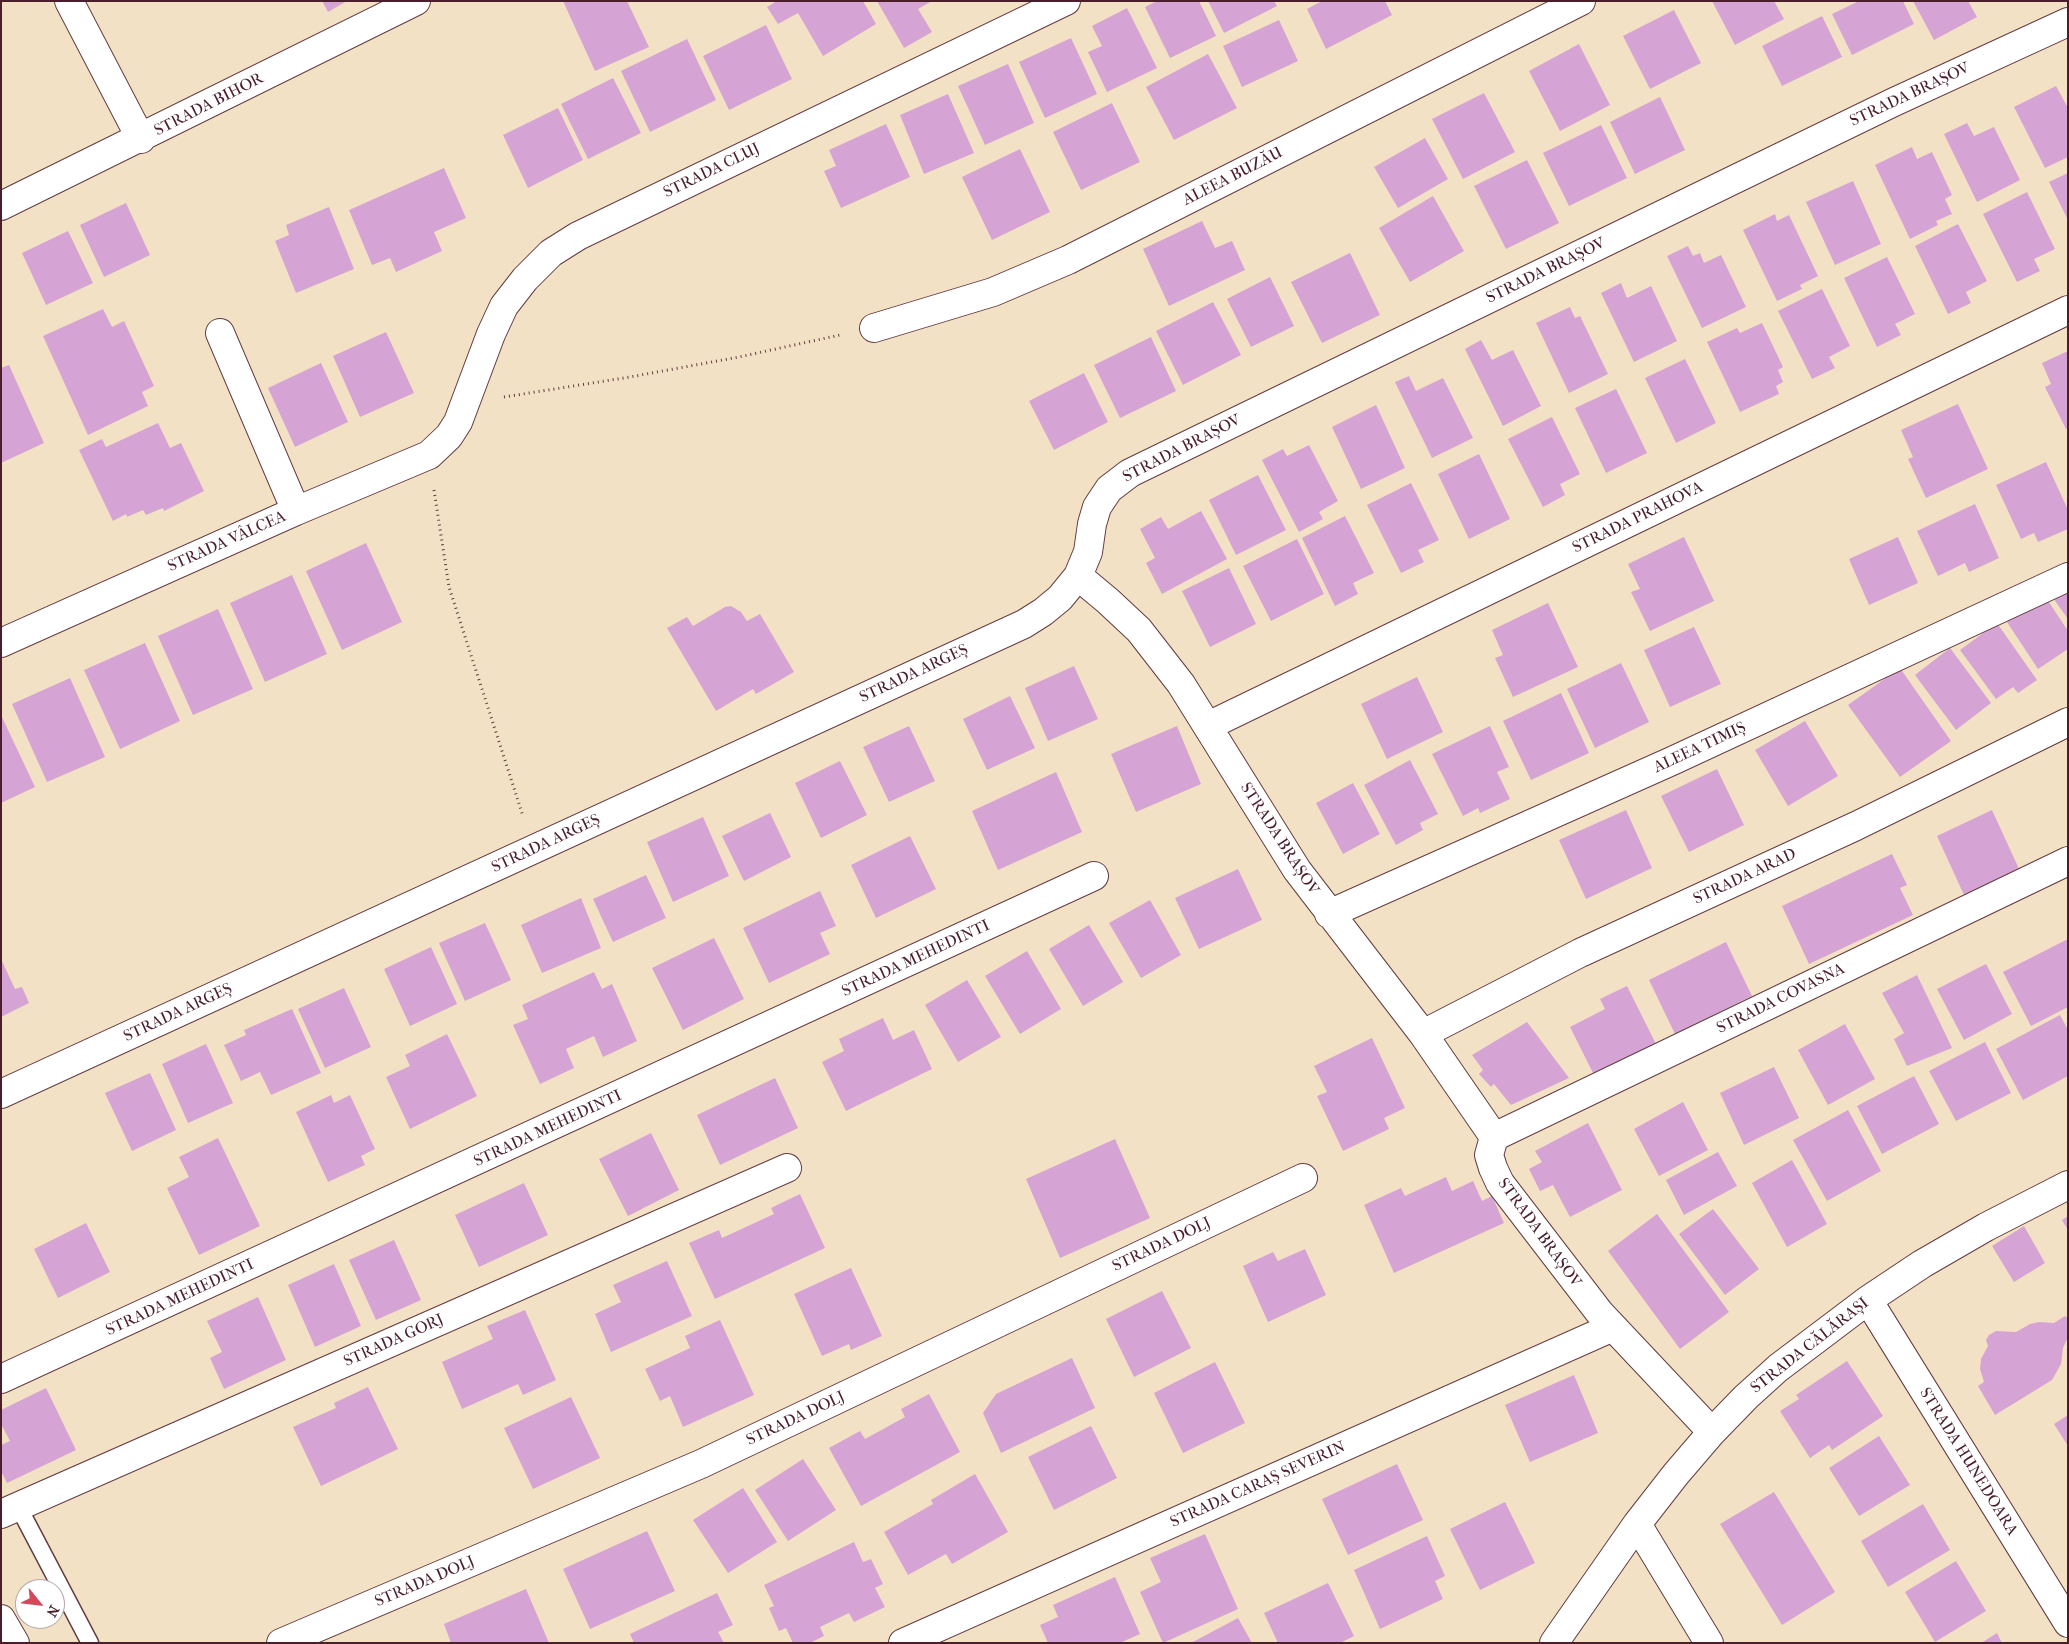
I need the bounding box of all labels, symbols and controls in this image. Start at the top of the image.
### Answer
street label: STRADA BRAȘOV [1847,59,1973,131]
street label: STRADA BIHOR [151,69,267,141]
street label: STRADA CLUJ [661,139,763,203]
street label: ALEEA BUZĂU [1180,144,1286,210]
street label: STRADA BRAȘOV [1483,234,1609,308]
street label: STRADA BRAȘOV [1120,411,1244,487]
street label: STRADA PRAHOVA [1570,478,1706,558]
street label: STRADA VÂLCEA [165,507,289,577]
street label: STRADA ARGEȘ [857,640,971,708]
street label: ALEEA TIMIȘ [1651,718,1749,778]
street label: STRADA BRAȘOV [1236,779,1322,899]
street label: STRADA ARGEȘ [489,810,603,878]
street label: STRADA ARAD [1691,845,1799,909]
street label: STRADA MEHEDINTI [839,916,993,1002]
street label: STRADA COVASNA [1714,960,1848,1038]
street label: STRADA ARGEȘ [121,979,235,1047]
street label: STRADA MEHEDINTI [471,1086,625,1172]
street label: STRADA BRAȘOV [1493,1175,1585,1291]
street label: STRADA DOLJ [1110,1214,1214,1276]
street label: STRADA MEHEDINTI [103,1255,257,1341]
street label: STRADA CĂLĂRAȘI [1747,1294,1873,1398]
street label: STRADA GORJ [341,1310,447,1372]
street label: STRADA HUNEDOARA [1915,1385,2021,1539]
street label: STRADA DOLJ [744,1388,848,1450]
street label: STRADA CARAȘ SEVERIN [1167,1438,1349,1532]
street label: STRADA DOLJ [372,1552,478,1612]
north arrow [15,1579,65,1629]
text: N [43,1602,63,1620]

